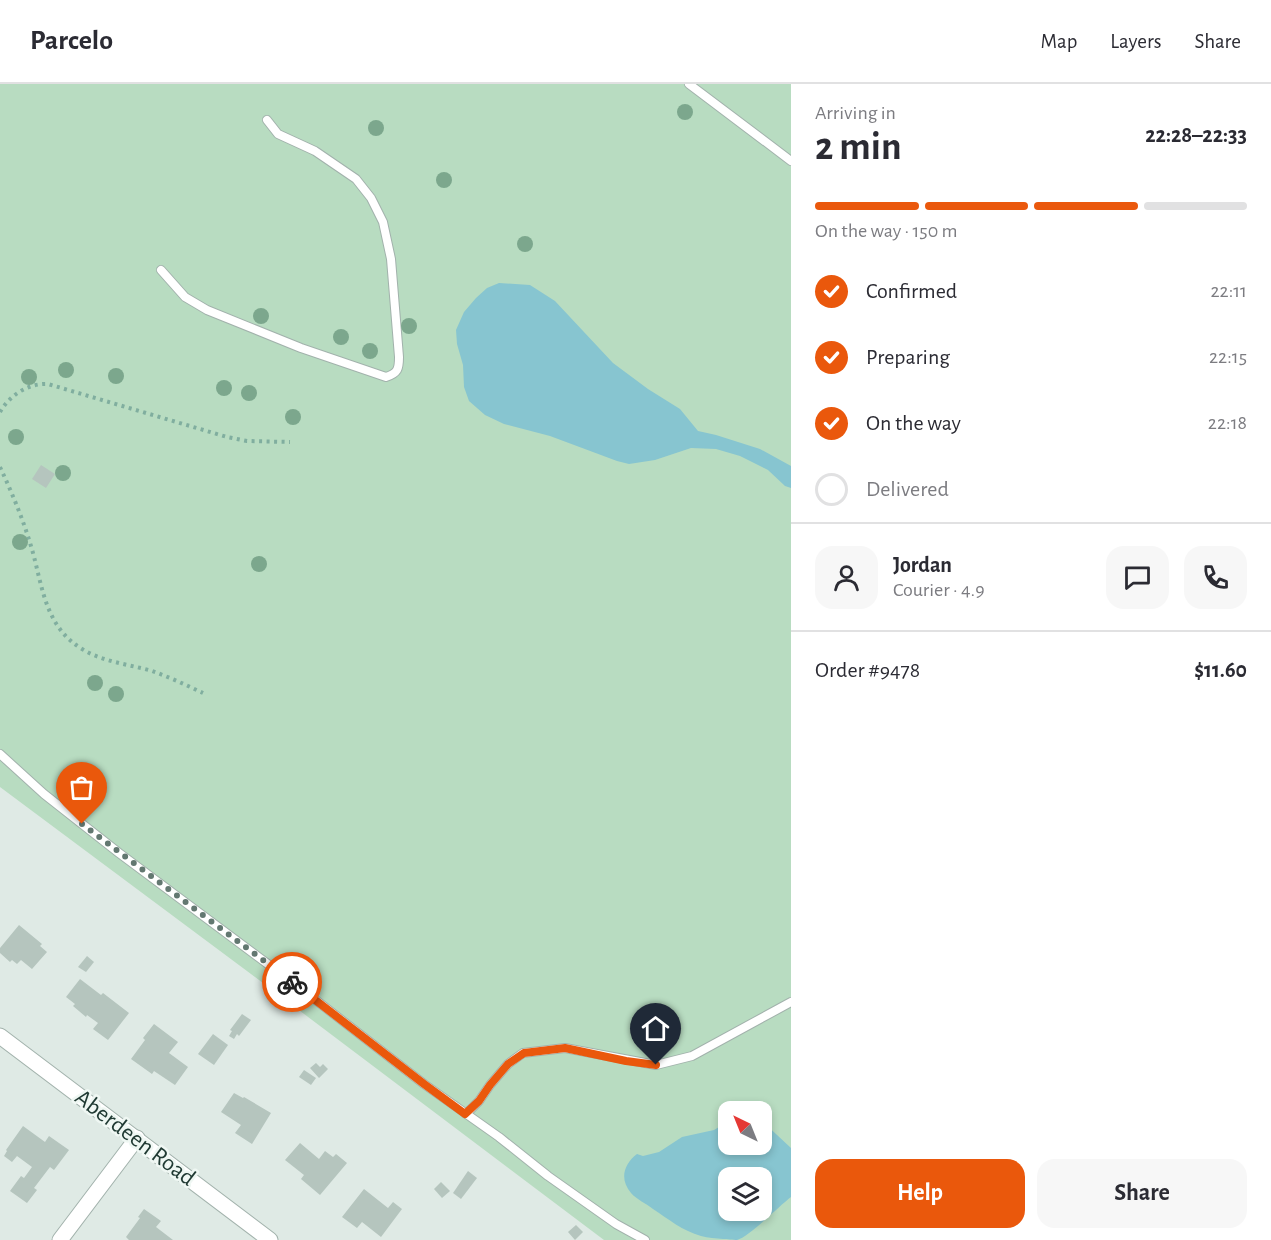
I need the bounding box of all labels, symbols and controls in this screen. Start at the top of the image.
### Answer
text: Parcelo [30,27,113,55]
text: Map [1041,31,1077,52]
text: Layers [1110,31,1161,52]
text: Share [1194,31,1241,52]
text: Arriving in [815,103,896,123]
text: 22:28–22:33 [1145,124,1247,146]
text: 2 min [815,128,902,167]
text: On the way · 150 m [815,221,958,241]
icon: check [815,275,848,308]
text: Confirmed [866,280,957,302]
text: 22:11 [1210,281,1247,301]
icon: check [815,341,848,374]
text: Preparing [866,346,950,368]
text: 22:15 [1209,347,1247,367]
icon: check [815,407,848,440]
text: On the way [866,412,961,434]
text: 22:18 [1208,413,1247,433]
text: Delivered [866,478,949,500]
button: person [815,546,878,609]
button: chat [1106,546,1169,609]
button: phone [1184,546,1247,609]
text: Jordan [893,554,952,576]
text: Courier · 4.9 [893,580,985,600]
text: Order #9478 [815,659,920,681]
text: $11.60 [1194,659,1247,681]
pin [56,762,107,824]
icon: bag [65,771,98,804]
courier [262,952,322,1012]
icon: bike [276,966,309,999]
pin [630,1003,681,1065]
icon: home [639,1012,672,1045]
street label: Aberdeen Road [70,1085,200,1191]
north arrow [718,1101,772,1155]
map controls [718,1101,772,1221]
button: Help [815,1159,1025,1228]
button: Share [1037,1159,1247,1228]
button: layers [718,1167,772,1221]

